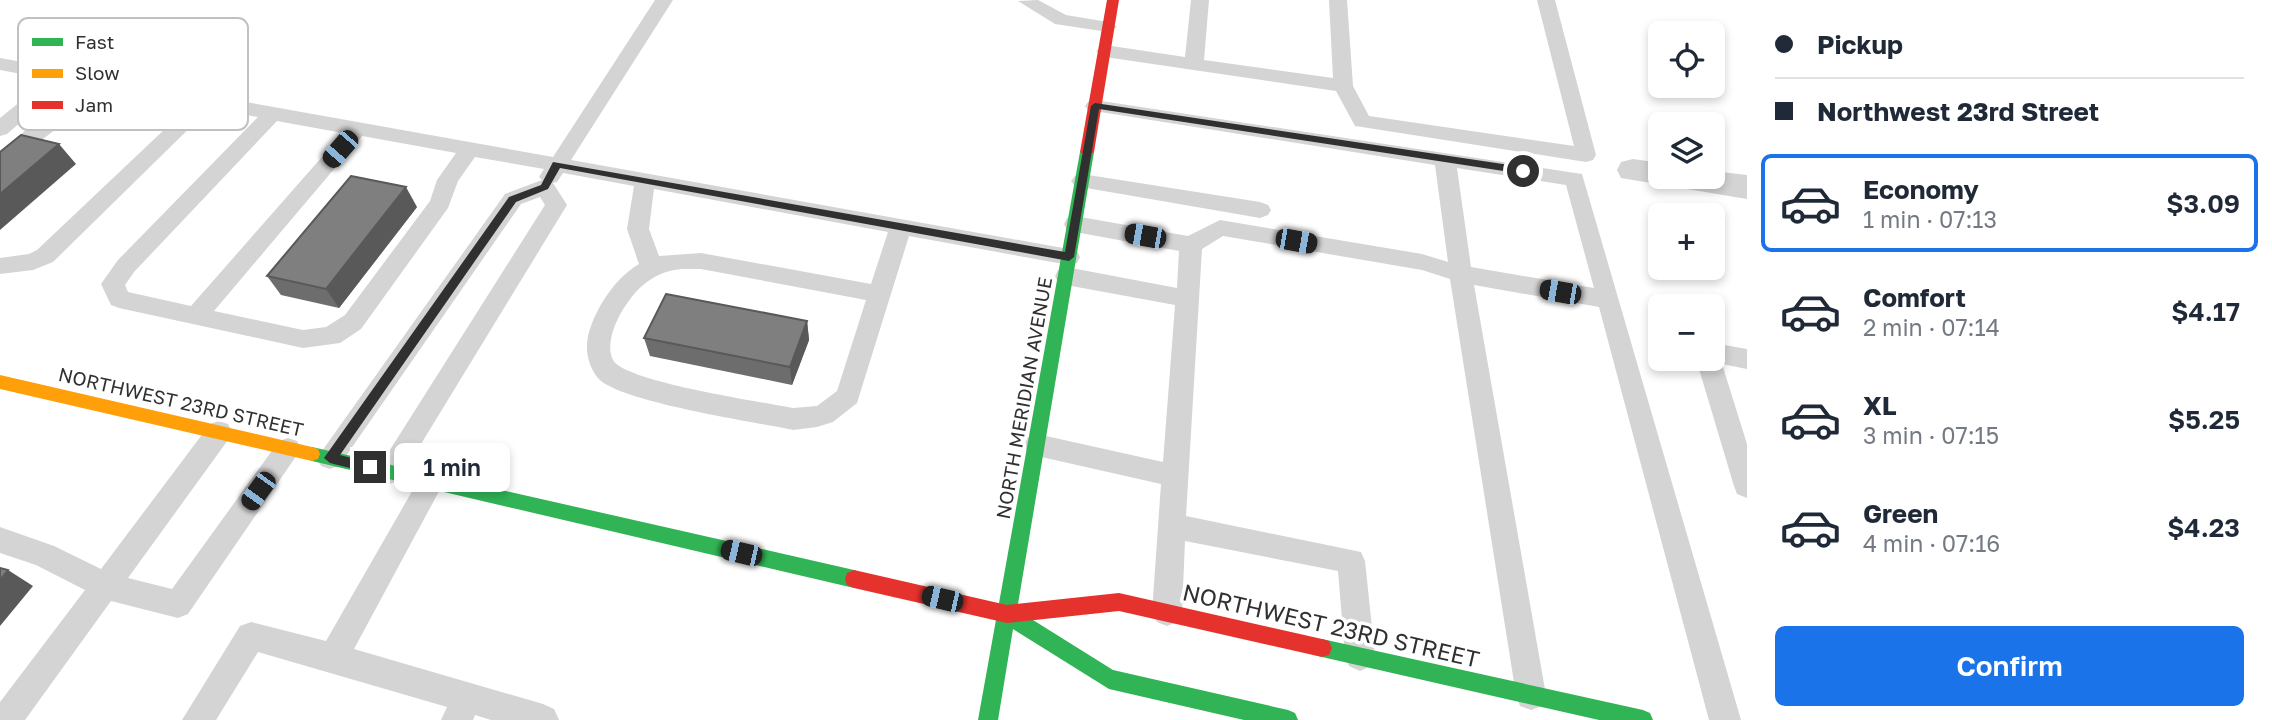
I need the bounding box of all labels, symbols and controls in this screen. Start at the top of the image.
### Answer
legend [18,18,248,130]
map controls [1648,21,1725,371]
button: locate [1648,21,1725,98]
text: Pickup [1817,29,1903,60]
text: Fast [75,30,114,53]
text: Slow [75,61,120,84]
text: Jam [75,93,113,116]
text: Northwest 23rd Street [1817,96,2099,127]
button: layers [1648,112,1725,189]
car [319,126,362,172]
route start [1507,155,1539,187]
icon: car [1779,172,1842,235]
text: Economy [1863,174,1979,205]
text: $3.09 [2166,188,2240,219]
button: + [1648,203,1725,280]
text: 1 min · 07:13 [1863,205,1997,233]
car [1123,222,1168,250]
car [1274,227,1319,255]
street label: NORTH MERIDIAN AVENUE [991,275,1056,521]
car [1538,278,1583,306]
icon: car [1779,280,1842,343]
text: Comfort [1863,282,1966,313]
button: − [1648,294,1725,371]
text: $4.17 [2171,296,2240,327]
text: 2 min · 07:14 [1863,313,2000,341]
street label: NORTHWEST 23RD STREET [56,362,306,441]
icon: car [1779,388,1842,451]
text: XL [1863,390,1897,421]
text: $5.25 [2168,404,2240,435]
text: 3 min · 07:15 [1863,421,1999,449]
callout: 1 min [394,442,510,491]
route end [354,451,386,483]
text: 1 min [423,453,481,481]
car [238,468,279,514]
icon: car [1779,496,1842,559]
text: Green [1863,498,1938,529]
text: $4.23 [2167,512,2240,543]
text: 4 min · 07:16 [1863,529,2000,557]
car [719,538,764,568]
street label: NORTHWEST 23RD STREET [1180,577,1482,673]
car [920,584,965,614]
button: Confirm [1775,626,2244,706]

